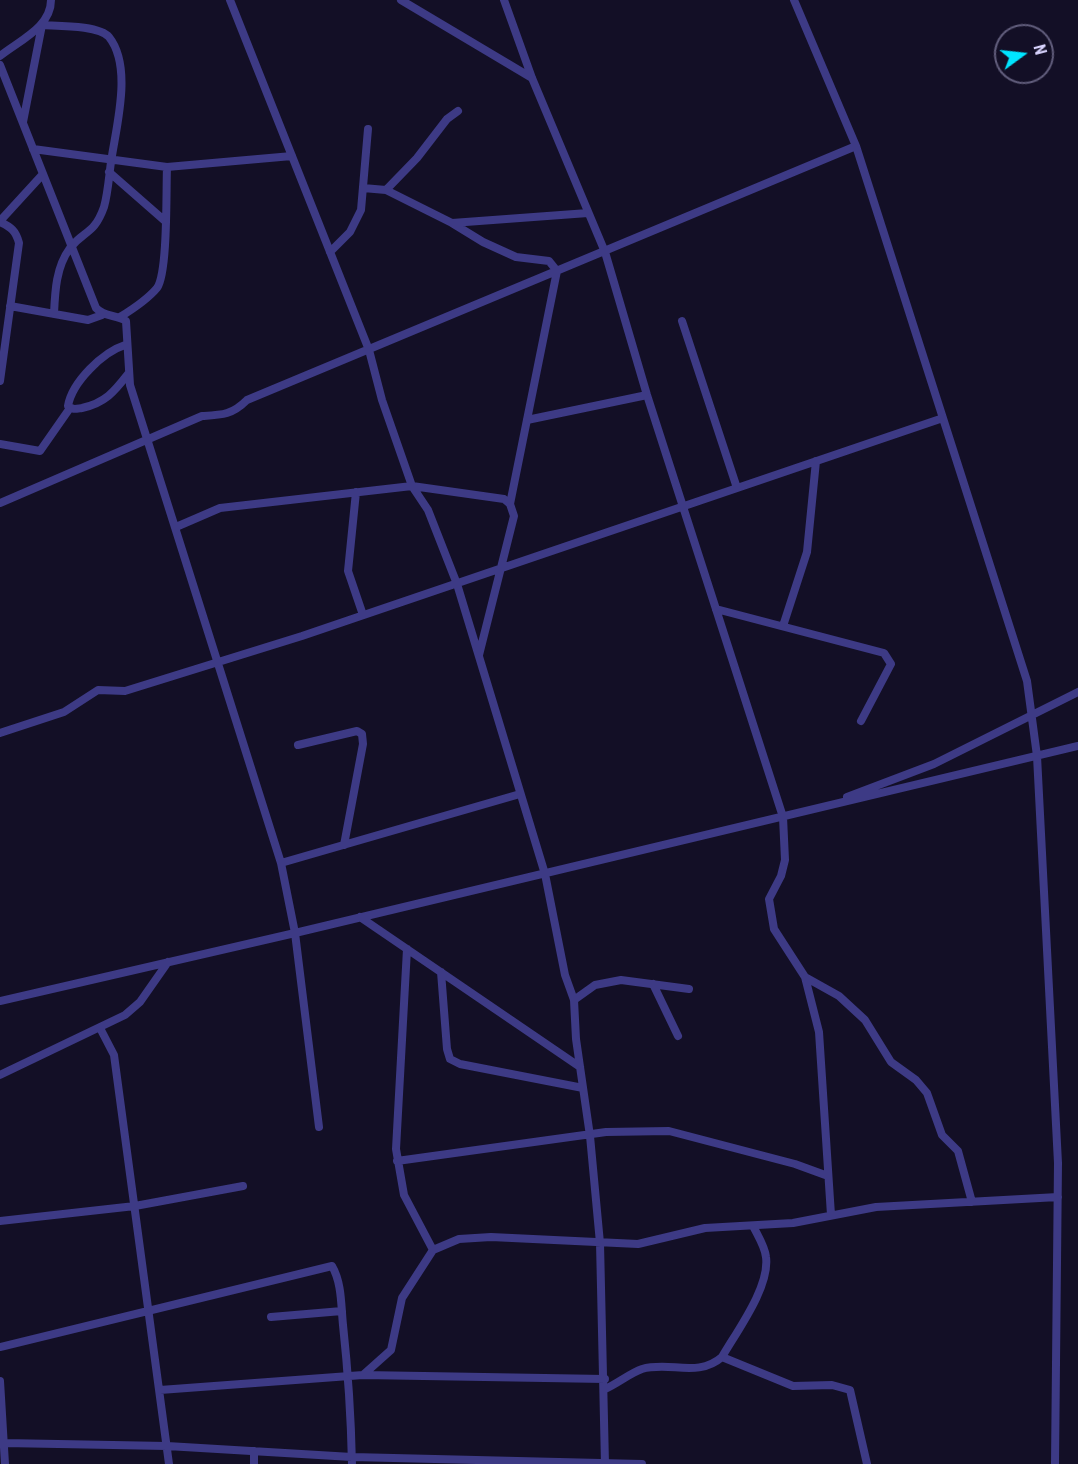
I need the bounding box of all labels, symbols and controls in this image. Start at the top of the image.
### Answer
north arrow [994,24,1054,84]
text: N [1029,43,1050,57]

